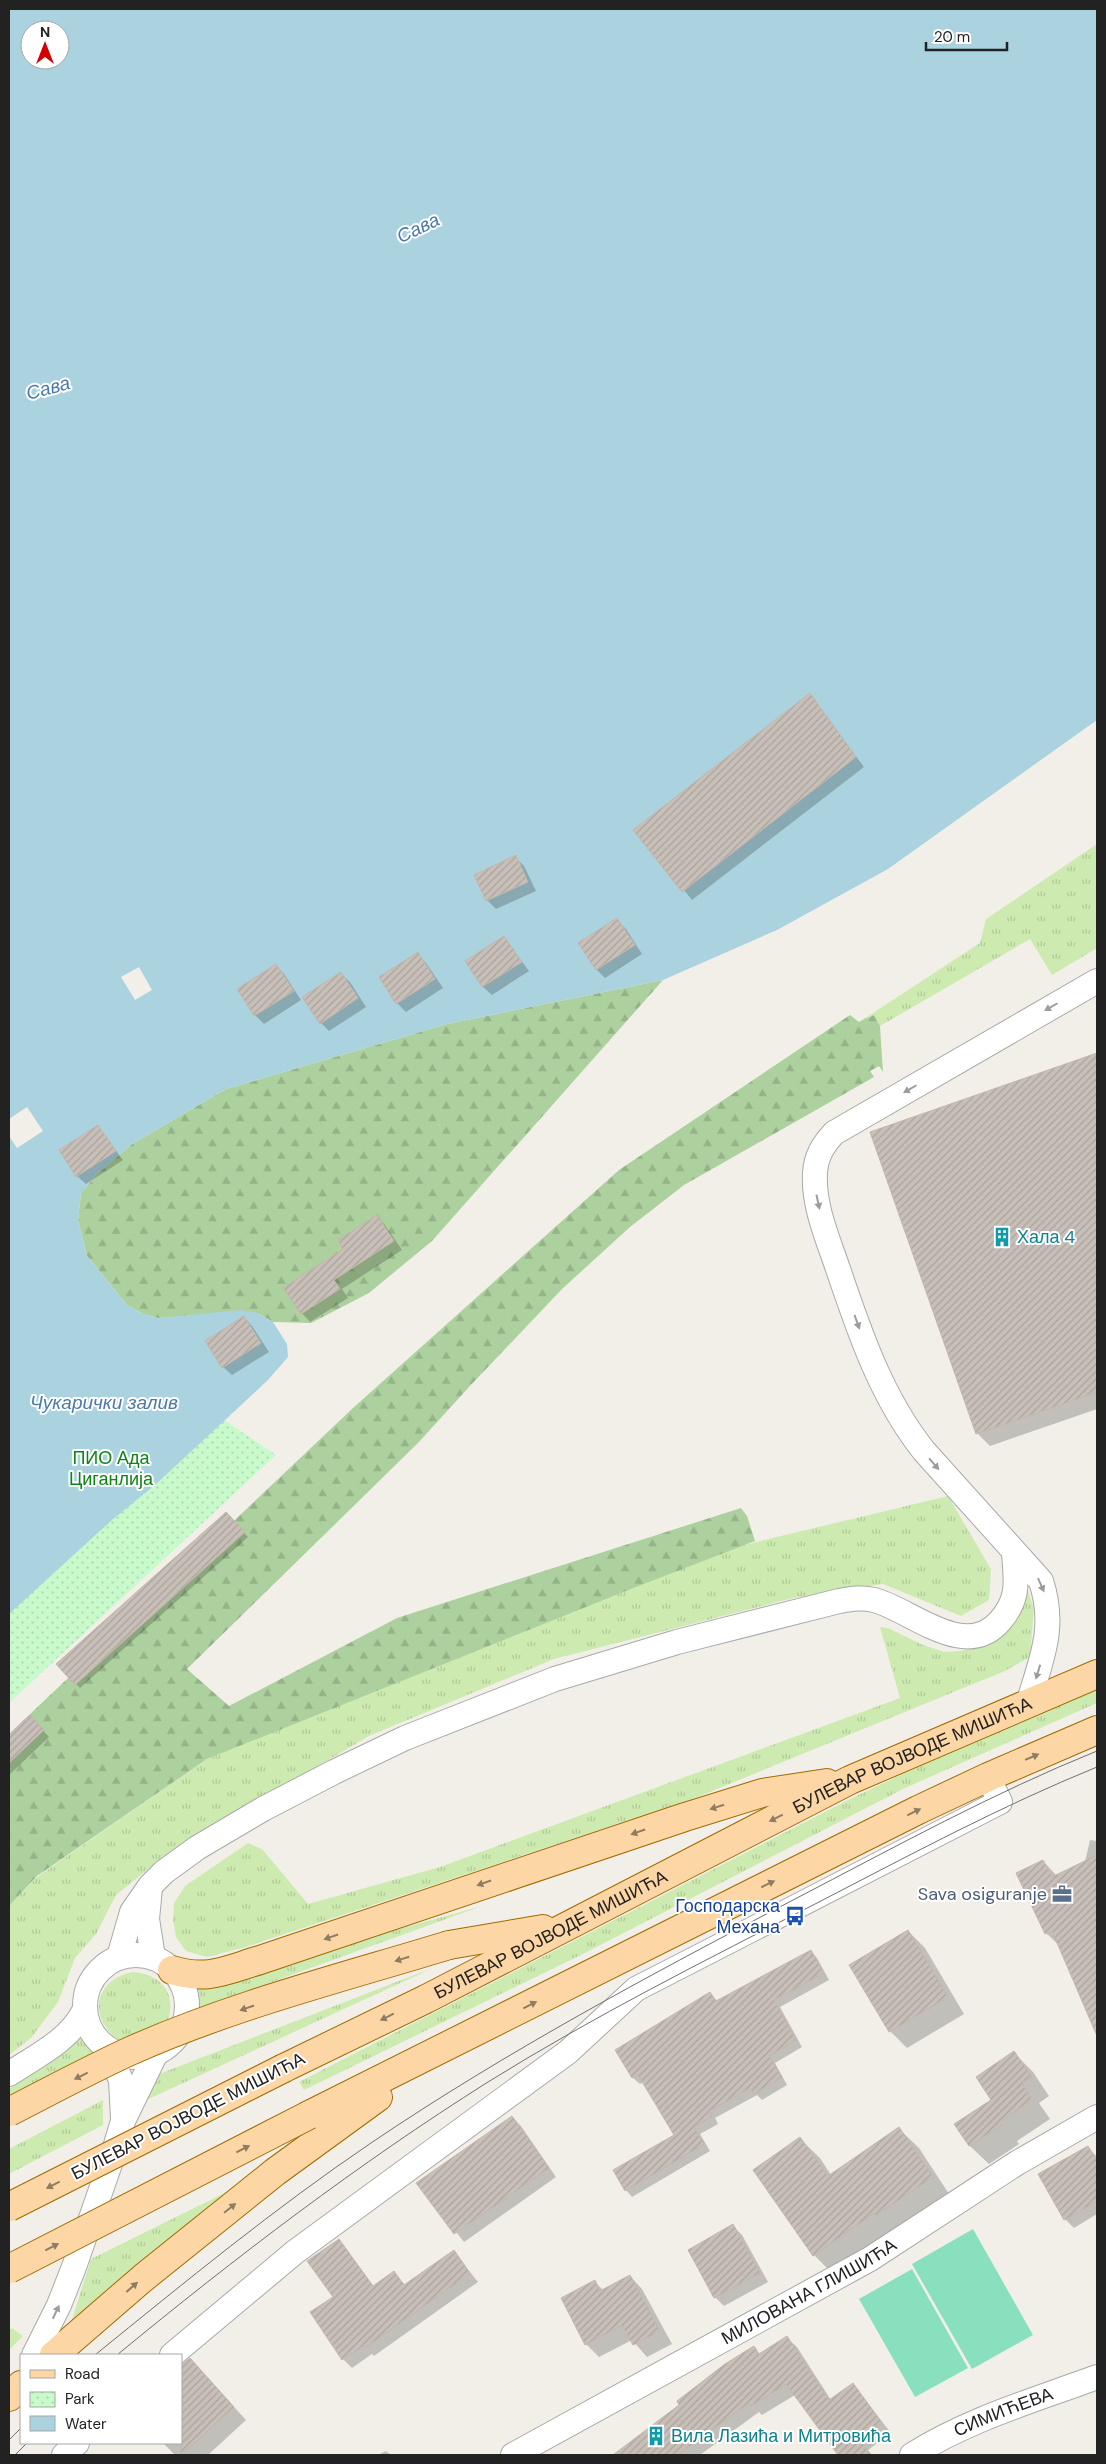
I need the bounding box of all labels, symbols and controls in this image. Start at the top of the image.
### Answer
north arrow [20,20,70,70]
scale bar [926,20,1007,52]
text: N [40,23,50,41]
text: 20 m [934,27,970,47]
water label: Сава [392,207,444,249]
water label: Сава [23,370,73,406]
one-way arrow [1044,1003,1057,1012]
one-way arrow [903,1085,918,1093]
one-way arrow [814,1194,822,1209]
place label: Хала 4 [1017,1225,1075,1249]
building icon: Хала 4 [991,1226,1013,1248]
one-way arrow [853,1315,861,1330]
water label: Чукарички залив [30,1390,178,1415]
park label: ПИО Ада Циганлија [69,1446,154,1491]
one-way arrow [929,1457,940,1470]
one-way arrow [1038,1578,1046,1592]
one-way arrow [1033,1665,1041,1680]
street label: БУЛЕВАР ВОЈВОДЕ МИШИЋА [789,1691,1035,1820]
one-way arrow [1025,1753,1039,1761]
one-way arrow [709,1803,724,1811]
one-way arrow [907,1808,921,1816]
one-way arrow [768,1814,783,1822]
one-way arrow [631,1828,646,1836]
street label: БУЛЕВАР ВОЈВОДЕ МИШИЋА [430,1864,671,2005]
one-way arrow [476,1880,491,1888]
one-way arrow [761,1880,776,1889]
place label: Sava osiguranje [918,1882,1047,1906]
office icon: Sava osiguranje [1051,1883,1073,1905]
place label: Господарска Механа [675,1894,781,1939]
bus stop icon: Господарска Механа [784,1905,806,1927]
one-way arrow [323,1933,338,1941]
one-way arrow [395,1956,410,1964]
one-way arrow [522,2001,537,2009]
one-way arrow [239,2004,254,2012]
one-way arrow [380,2013,395,2021]
street label: БУЛЕВАР ВОЈВОДЕ МИШИЋА [67,2046,309,2186]
one-way arrow [73,2072,88,2080]
one-way arrow [236,2145,251,2153]
one-way arrow [46,2181,60,2189]
one-way arrow [223,2203,236,2214]
street label: МИЛОВАНА ГЛИШИЋА [717,2233,901,2350]
one-way arrow [45,2243,59,2251]
one-way arrow [125,2281,137,2293]
one-way arrow [52,2305,60,2319]
legend [20,2354,182,2444]
text: Road [65,2364,100,2384]
street label: СИМИЋЕВА [950,2382,1056,2442]
text: Park [65,2389,95,2409]
text: Water [65,2414,107,2434]
place label: Вила Лазића и Митровића [671,2424,892,2448]
building icon: Вила Лазића и Митровића [645,2425,667,2447]

